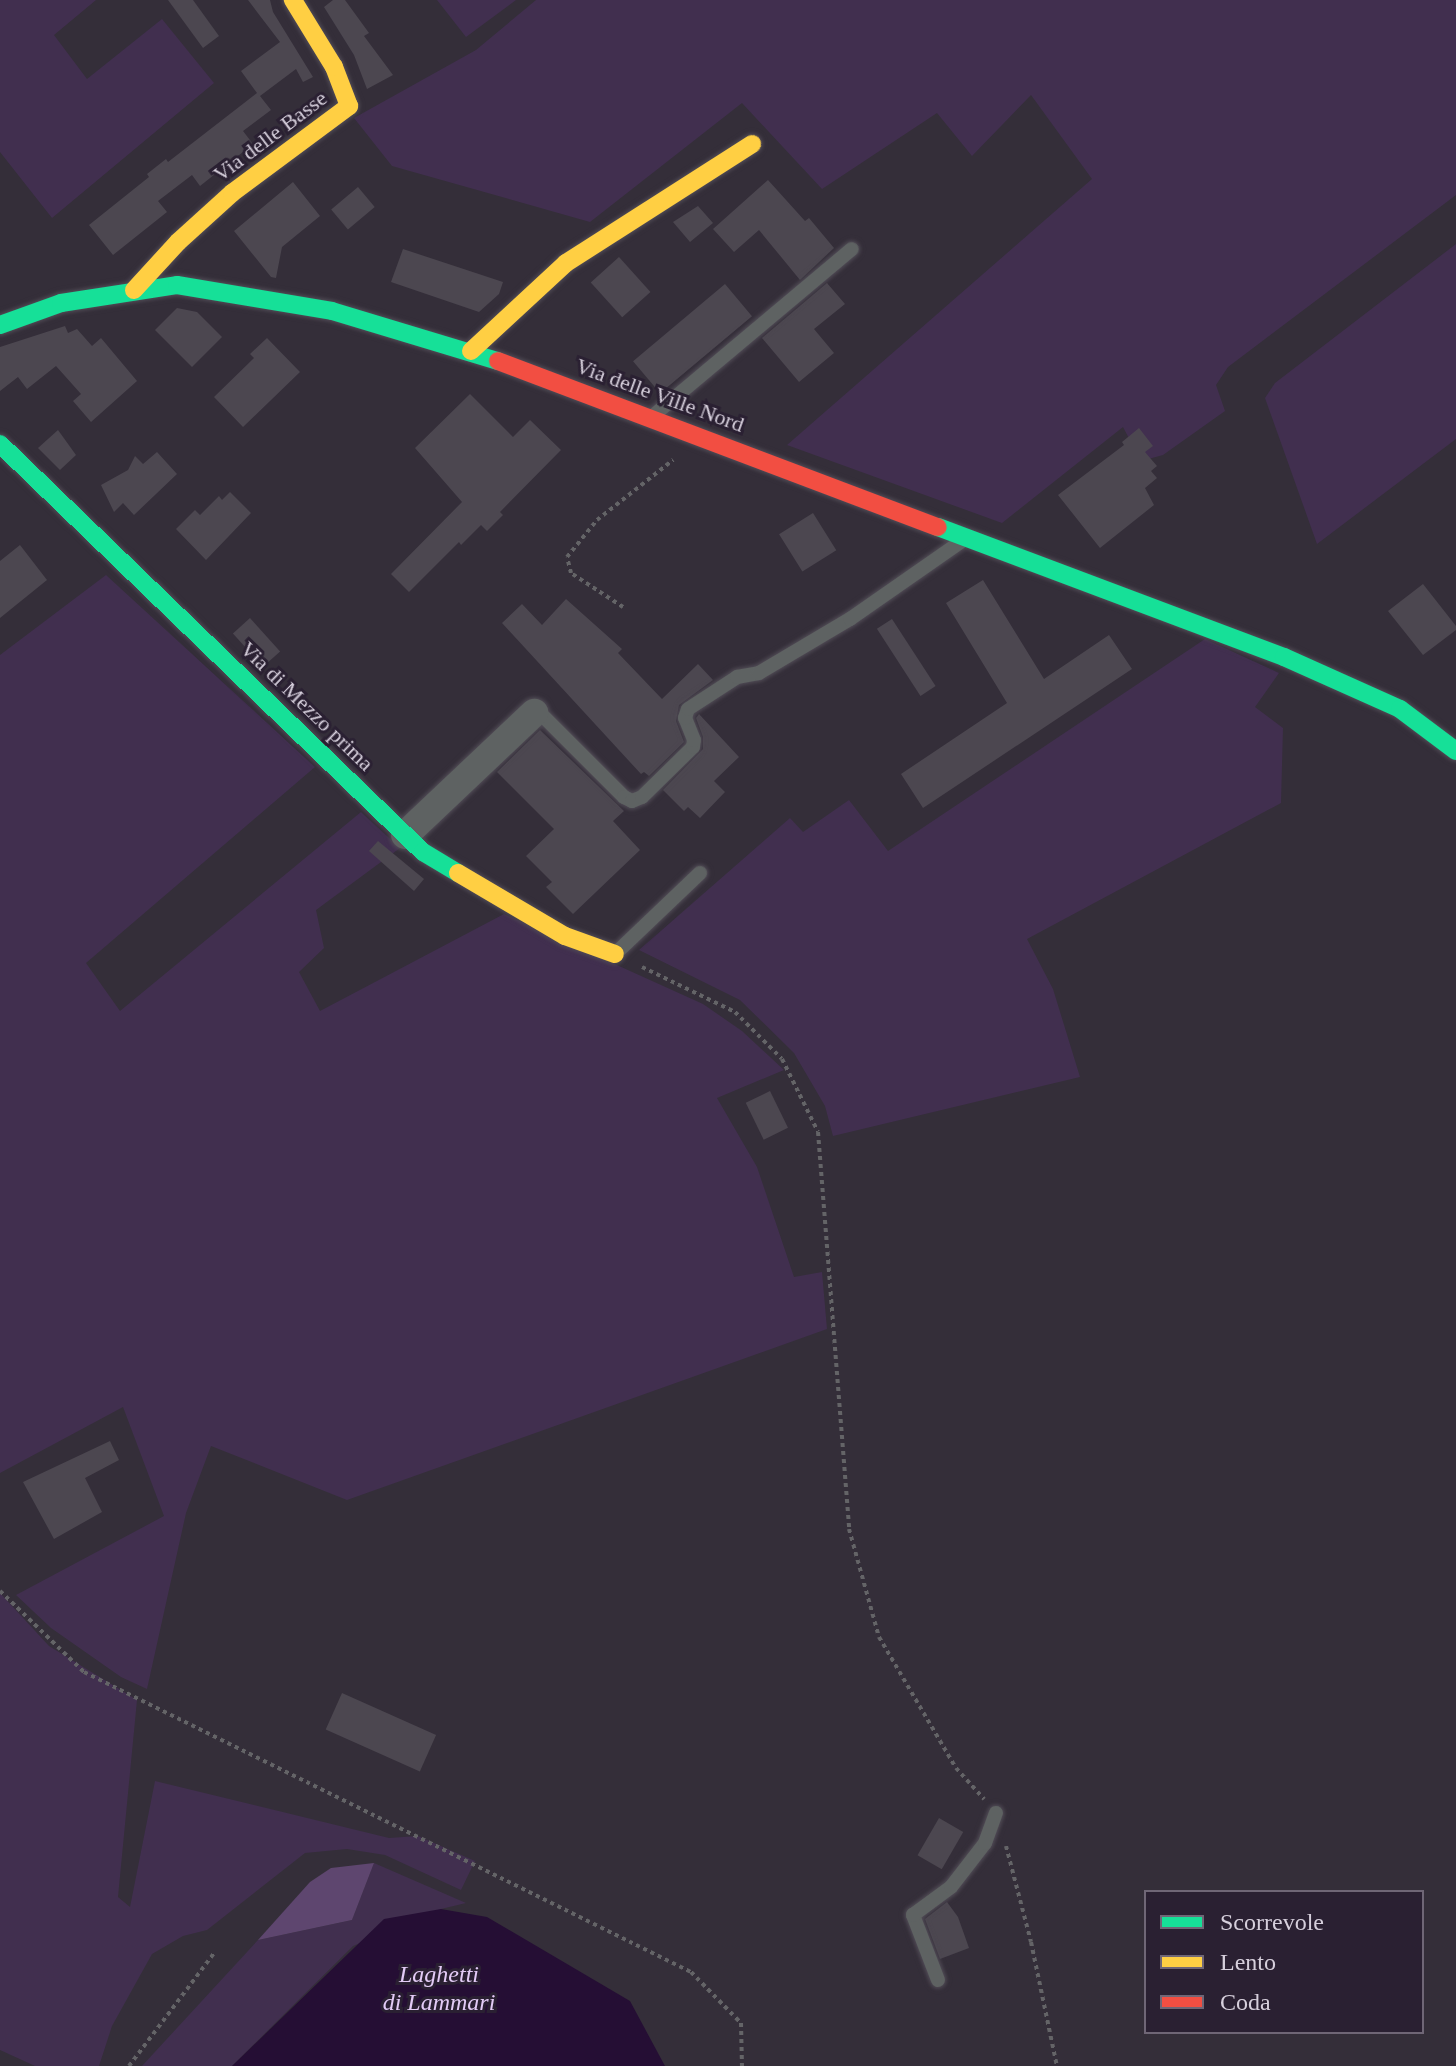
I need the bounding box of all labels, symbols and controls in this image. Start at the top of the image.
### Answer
street label: Via delle Basse [208,85,332,187]
street label: Via delle Ville Nord [572,352,748,438]
street label: Via di Mezzo prima [235,636,379,776]
legend [1144,1890,1424,2034]
text: Scorrevole [1220,1909,1324,1935]
text: Lento [1220,1949,1276,1975]
water label: Laghetti di Lammari [383,1961,495,2017]
text: Coda [1220,1989,1271,2015]

